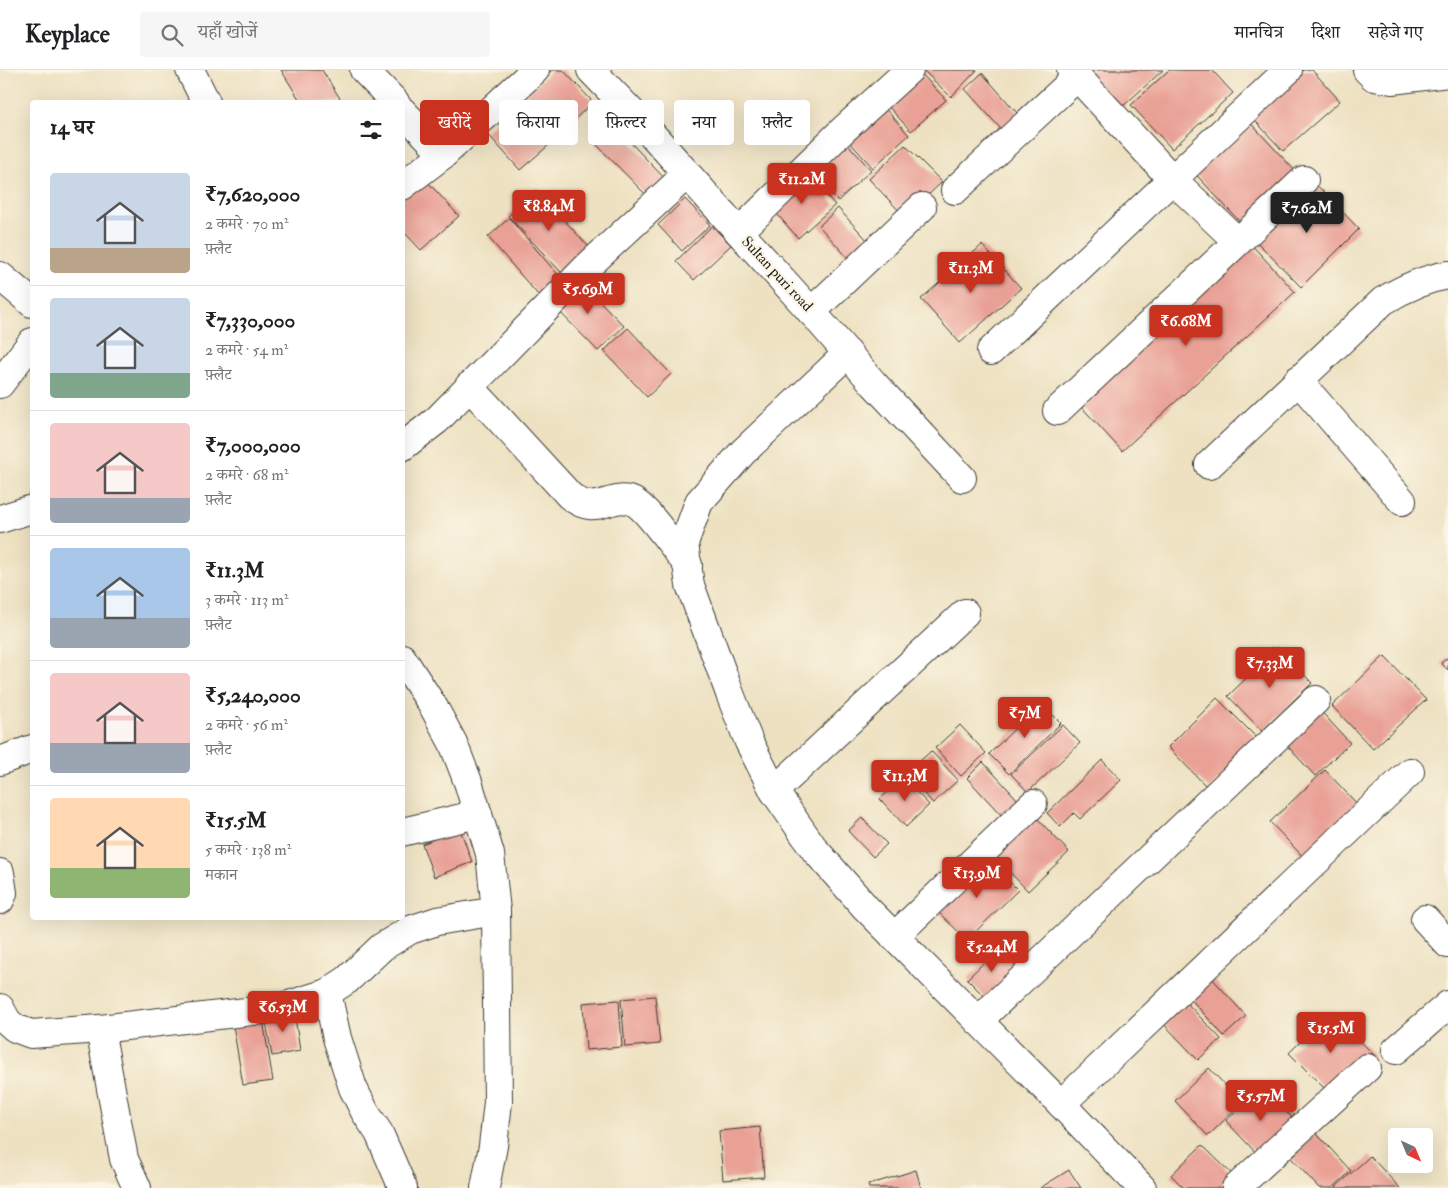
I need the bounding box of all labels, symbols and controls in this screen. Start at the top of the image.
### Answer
search box [140,12,490,57]
text: Keyplace [25,19,110,50]
text: यहाँ खोजें [198,20,257,44]
icon: search [158,21,186,49]
text: मानचित्र [1235,21,1283,44]
text: दिशा [1311,21,1340,44]
text: सहेजे गए [1368,21,1423,44]
chip: खरीदें [420,100,489,145]
chip: किराया [499,100,578,145]
chip: फ़िल्टर [588,100,664,145]
chip: नया [674,100,734,145]
chip: फ़्लैट [744,100,810,145]
text: 14 घर [50,114,94,141]
icon: filters [357,116,385,144]
pin: ₹11.2M [761,162,843,205]
text: ₹11.2M [778,169,826,189]
text: ₹7,620,000 [205,181,300,208]
pin: ₹8.84M [508,190,590,232]
pin: ₹7.62M [1266,191,1348,234]
icon: home [90,193,150,253]
text: ₹8.84M [523,196,575,216]
text: ₹7.62M [1282,198,1332,218]
text: 2 कमरे · 70 m² [205,214,288,234]
street label: Sultan puri road [737,232,817,317]
text: फ़्लैट [205,239,232,259]
pin: ₹11.3M [930,252,1012,294]
text: ₹11.3M [948,258,994,278]
pin: ₹5.69M [547,272,629,315]
text: ₹5.69M [563,279,613,299]
pin: ₹6.68M [1145,304,1227,347]
text: ₹7,330,000 [205,307,295,334]
text: ₹6.68M [1160,311,1212,331]
icon: home [90,318,150,378]
text: 2 कमरे · 54 m² [205,340,288,360]
text: फ़्लैट [205,365,232,385]
text: ₹7,000,000 [205,432,301,459]
icon: home [90,443,150,503]
text: 2 कमरे · 68 m² [205,465,288,485]
text: फ़्लैट [205,490,232,510]
text: ₹11.3M [205,557,264,584]
icon: home [90,568,150,628]
text: 3 कमरे · 113 m² [205,590,289,610]
text: फ़्लैट [205,615,232,635]
pin: ₹7.33M [1229,646,1311,689]
text: ₹7.33M [1247,653,1293,673]
text: ₹5,240,000 [205,682,301,709]
icon: home [90,693,150,753]
pin: ₹7M [1001,696,1049,739]
text: ₹7M [1009,703,1041,723]
text: 2 कमरे · 56 m² [205,715,288,735]
text: फ़्लैट [205,740,232,760]
pin: ₹11.3M [864,760,946,802]
text: ₹11.3M [882,766,928,786]
text: ₹15.5M [205,807,266,834]
icon: home [90,818,150,878]
text: 5 कमरे · 138 m² [205,840,291,860]
pin: ₹13.9M [936,856,1018,899]
text: ₹13.9M [953,863,1001,883]
text: मकान [205,865,237,885]
pin: ₹5.24M [951,930,1033,973]
text: ₹5.24M [966,937,1018,957]
pin: ₹6.53M [242,990,324,1033]
text: ₹6.53M [259,997,307,1017]
pin: ₹15.5M [1290,1012,1372,1054]
text: ₹15.5M [1308,1018,1354,1038]
pin: ₹5.57M [1220,1080,1302,1122]
text: ₹5.57M [1237,1086,1285,1106]
north arrow [1388,1128,1432,1172]
map controls [1388,1128,1433,1173]

